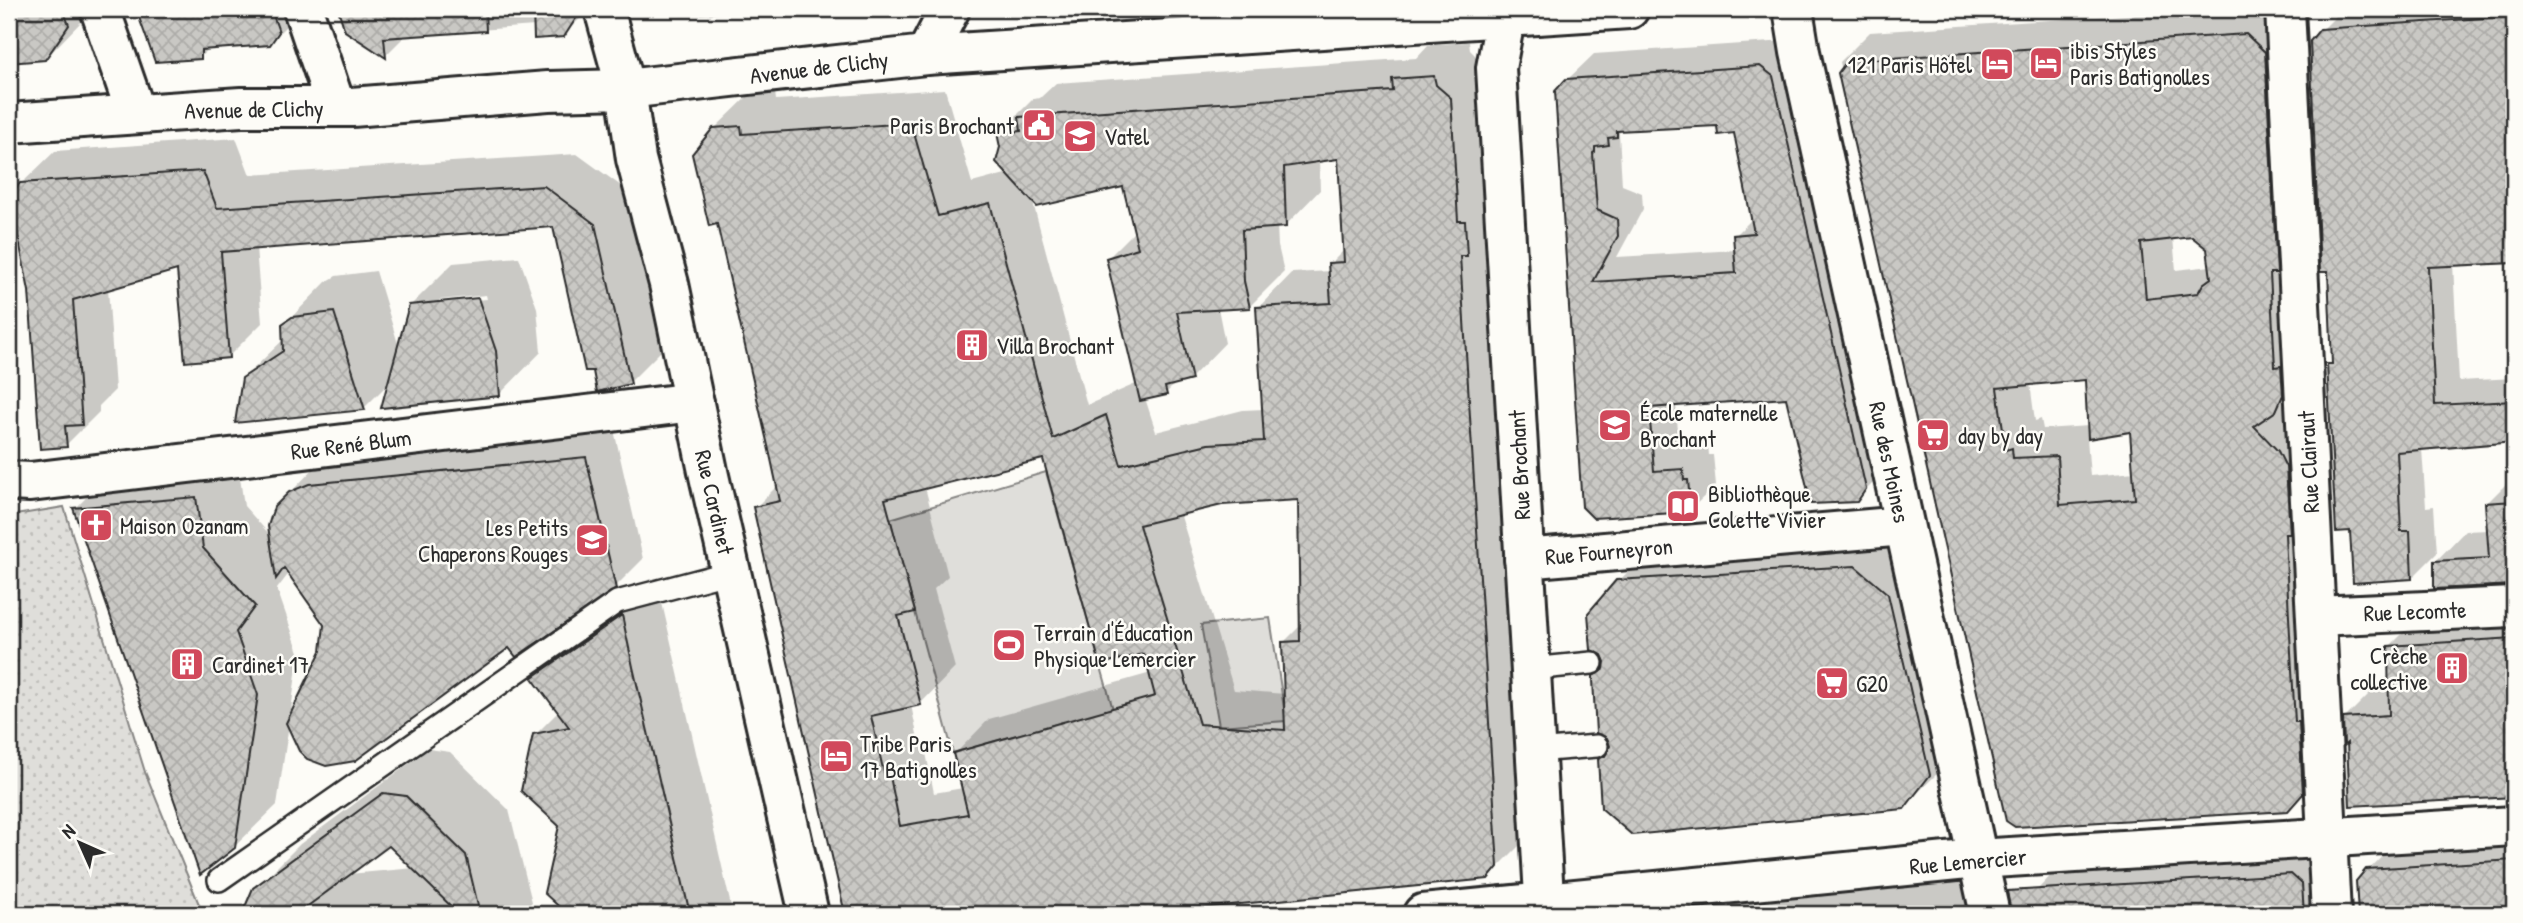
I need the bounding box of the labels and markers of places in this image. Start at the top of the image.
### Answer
place label: ibis Styles Paris Batignolles [2070,35,2210,92]
hotel icon: ibis Styles Paris Batignolles [2027,44,2065,82]
hotel icon: 121 Paris Hôtel [1978,45,2016,83]
place label: 121 Paris Hôtel [1848,49,1973,80]
public building icon: Paris Brochant [1020,106,1058,144]
place label: Paris Brochant [890,110,1015,141]
school or university icon: Vatel [1061,117,1099,155]
place label: Vatel [1104,121,1150,152]
building icon: Villa Brochant [953,326,991,364]
place label: Villa Brochant [996,330,1115,361]
place label: École maternelle Brochant [1640,397,1778,454]
school or university icon: École maternelle Brochant [1596,406,1634,444]
supermarket icon: day by day [1914,416,1952,454]
place label: day by day [1958,420,2043,451]
place label: Bibliothèque Colette Vivier [1708,478,1826,535]
library icon: Bibliothèque Colette Vivier [1664,487,1702,525]
church icon: Maison Ozanam [77,506,115,544]
place label: Maison Ozanam [120,510,248,541]
place label: Les Petits Chaperons Rouges [418,512,568,569]
school or university icon: Les Petits Chaperons Rouges [573,521,611,559]
place label: Terrain d'Éducation Physique Lemercier [1034,617,1196,674]
sports icon: Terrain d'Éducation Physique Lemercier [990,626,1028,664]
place label: Crèche collective [2350,640,2428,697]
building icon: Cardinet 17 [168,645,206,683]
place label: Cardinet 17 [212,649,309,680]
building icon: Crèche collective [2433,649,2471,687]
supermarket icon: G20 [1813,664,1851,702]
place label: G20 [1856,668,1888,699]
place label: Tribe Paris 17 Batignolles [860,728,977,785]
hotel icon: Tribe Paris 17 Batignolles [817,737,855,775]

